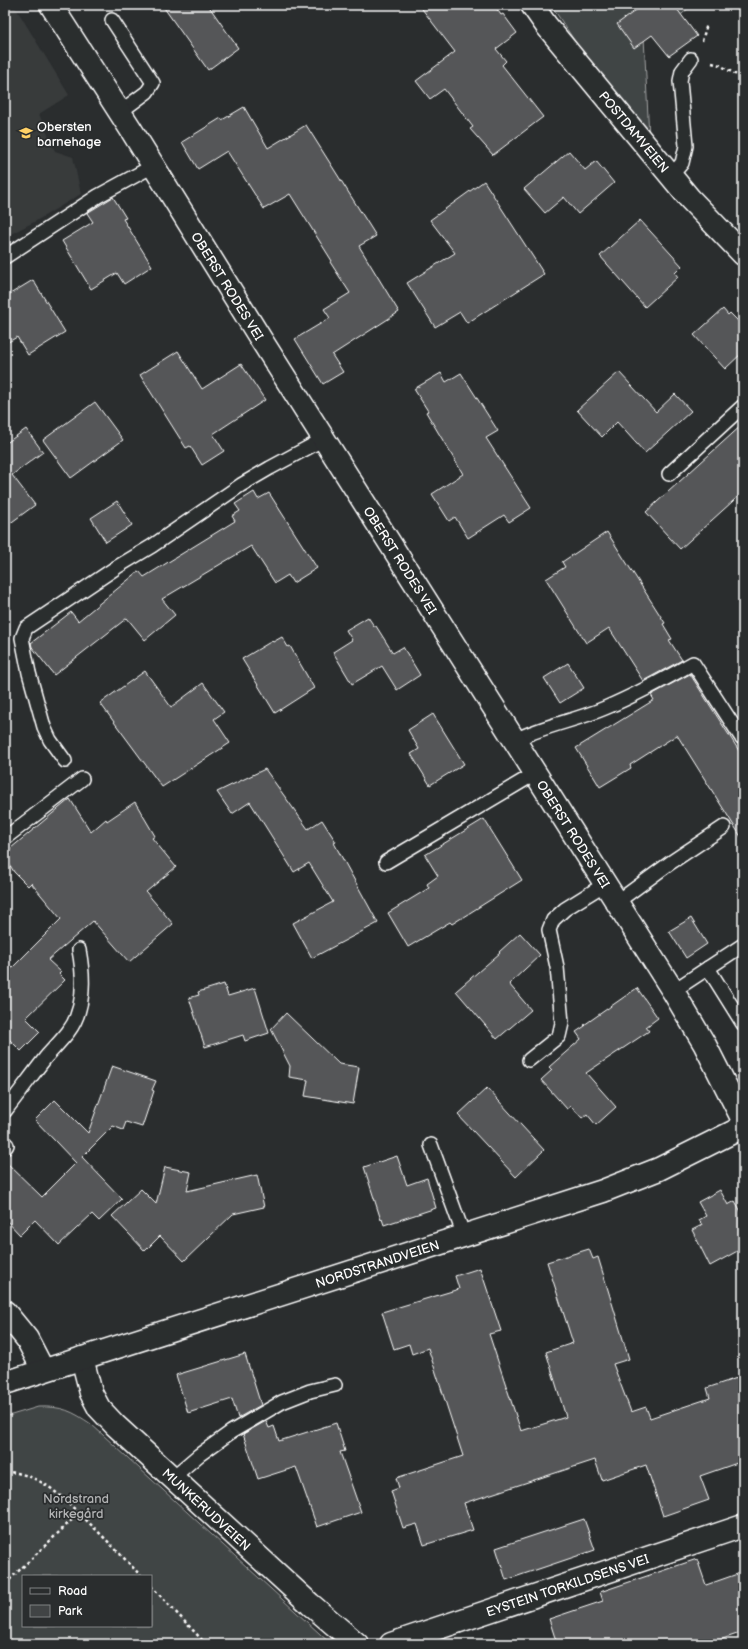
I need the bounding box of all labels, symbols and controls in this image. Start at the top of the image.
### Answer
street label: POSTDAMVEIEN [595,88,672,176]
place label: Obersten barnehage [37,119,101,150]
school or university icon: Obersten barnehage [18,125,34,141]
street label: OBERST RODES VEI [187,229,267,344]
street label: OBERST RODES VEI [360,504,440,618]
street label: OBERST RODES VEI [533,778,613,891]
street label: NORDSTRANDVEIEN [314,1237,441,1292]
street label: MUNKERUDVEIEN [158,1465,254,1555]
park label: Nordstrand kirkegård [43,1491,109,1522]
street label: EYSTEIN TORKILDSENS VEI [484,1551,651,1621]
legend [22,1575,152,1627]
text: Road [58,1584,87,1599]
text: Park [58,1604,82,1619]

